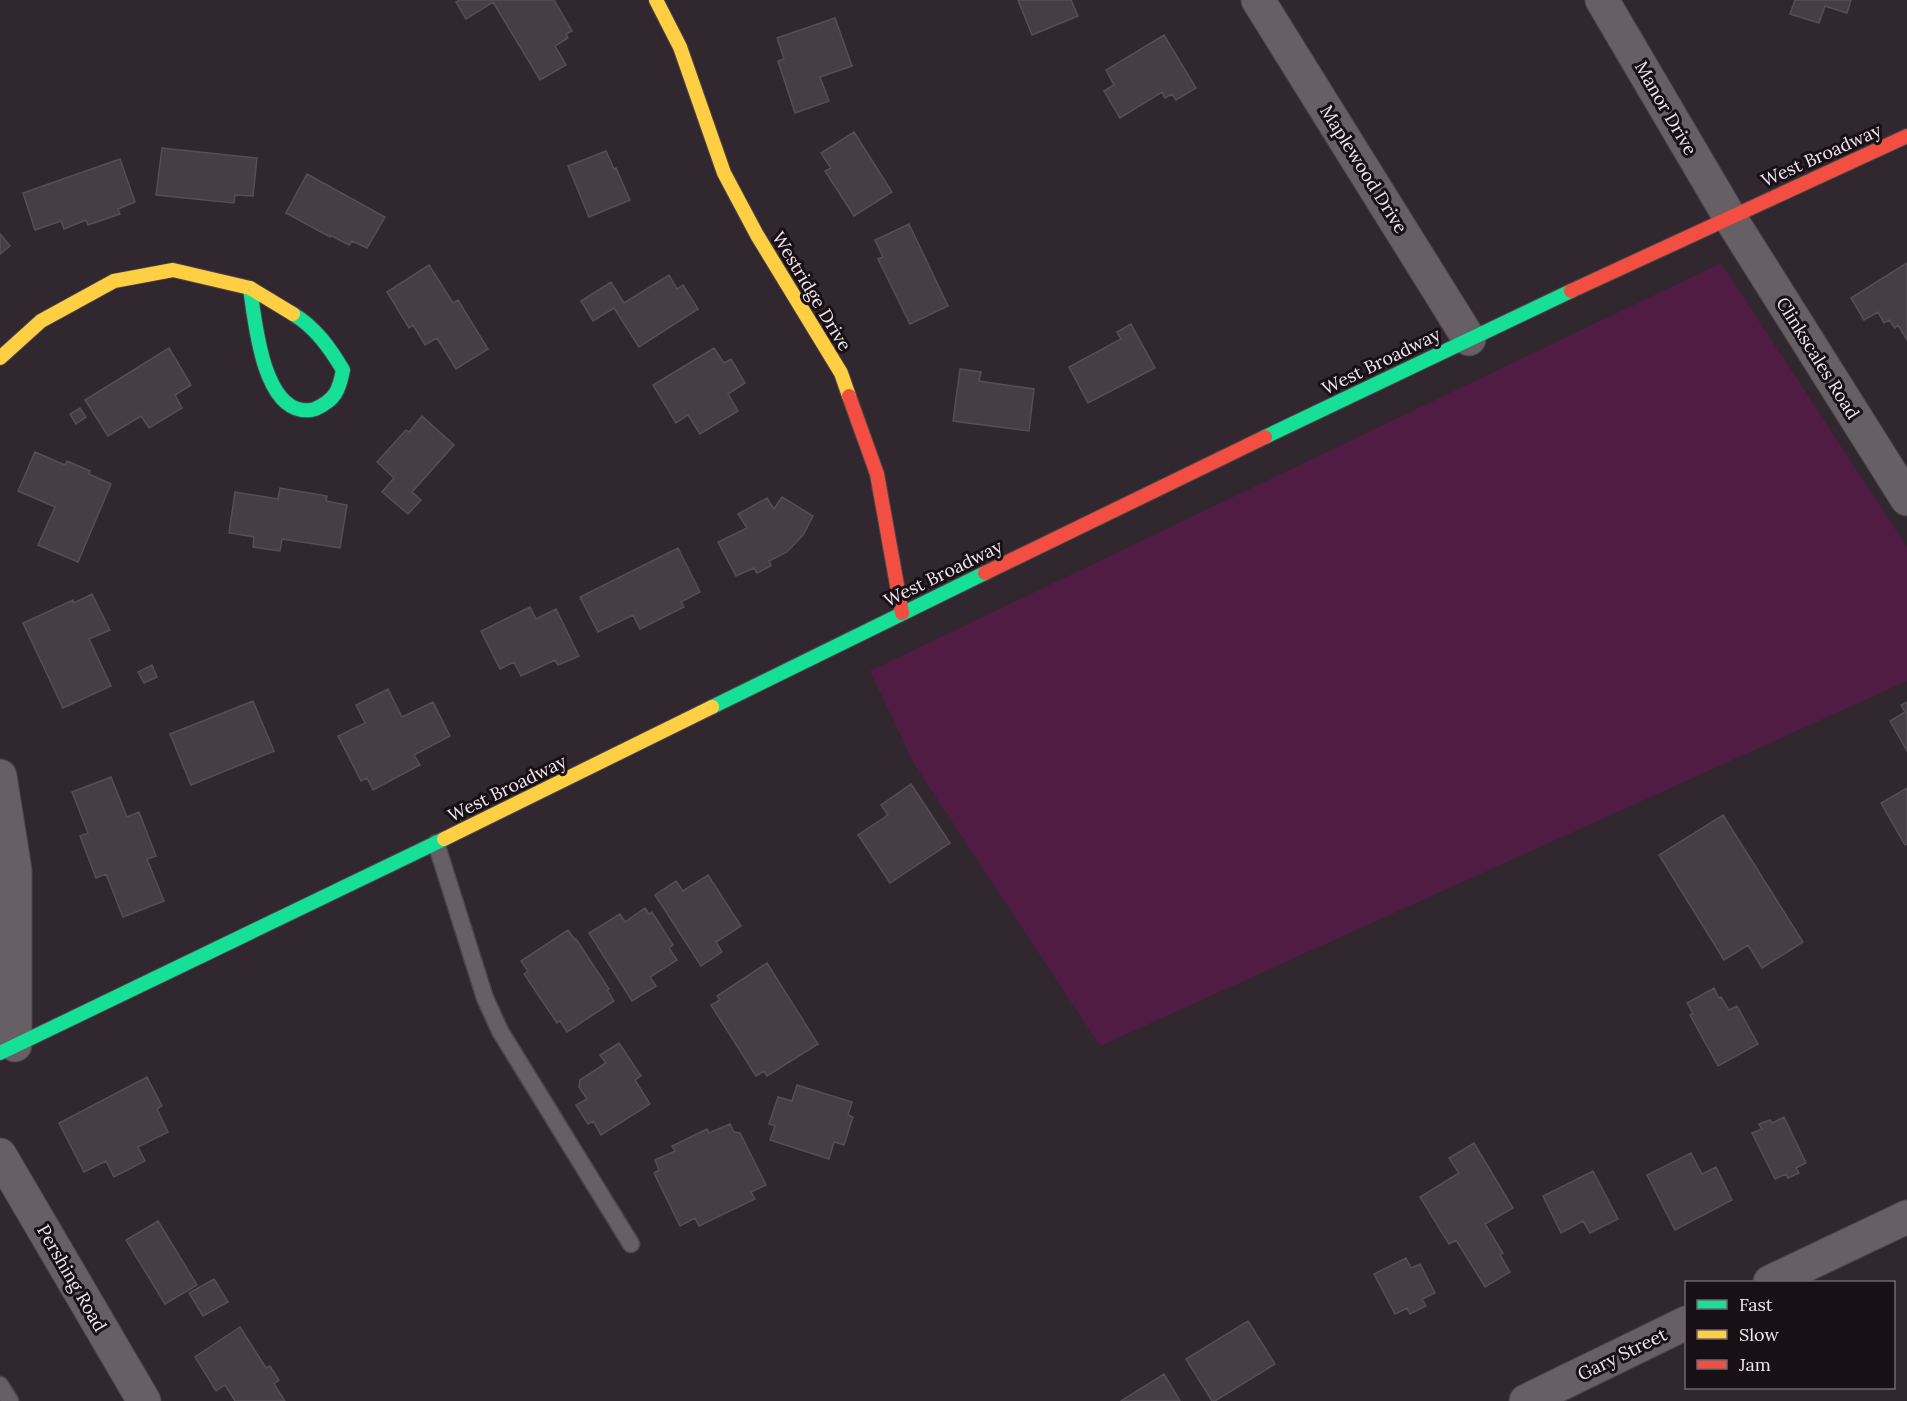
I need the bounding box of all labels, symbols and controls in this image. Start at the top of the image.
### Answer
street label: Manor Drive [1630,57,1702,159]
street label: Maplewood Drive [1315,101,1413,238]
street label: West Broadway [1757,118,1885,192]
street label: Westridge Drive [767,227,857,355]
street label: Clinkscales Road [1771,293,1865,424]
street label: West Broadway [1318,322,1444,400]
street label: West Broadway [880,534,1006,612]
street label: West Broadway [444,749,570,827]
street label: Pershing Road [32,1220,112,1336]
legend [1685,1281,1895,1389]
text: Fast [1739,1293,1773,1316]
street label: Gary Street [1574,1323,1670,1385]
text: Slow [1739,1323,1779,1346]
text: Jam [1738,1353,1771,1376]

